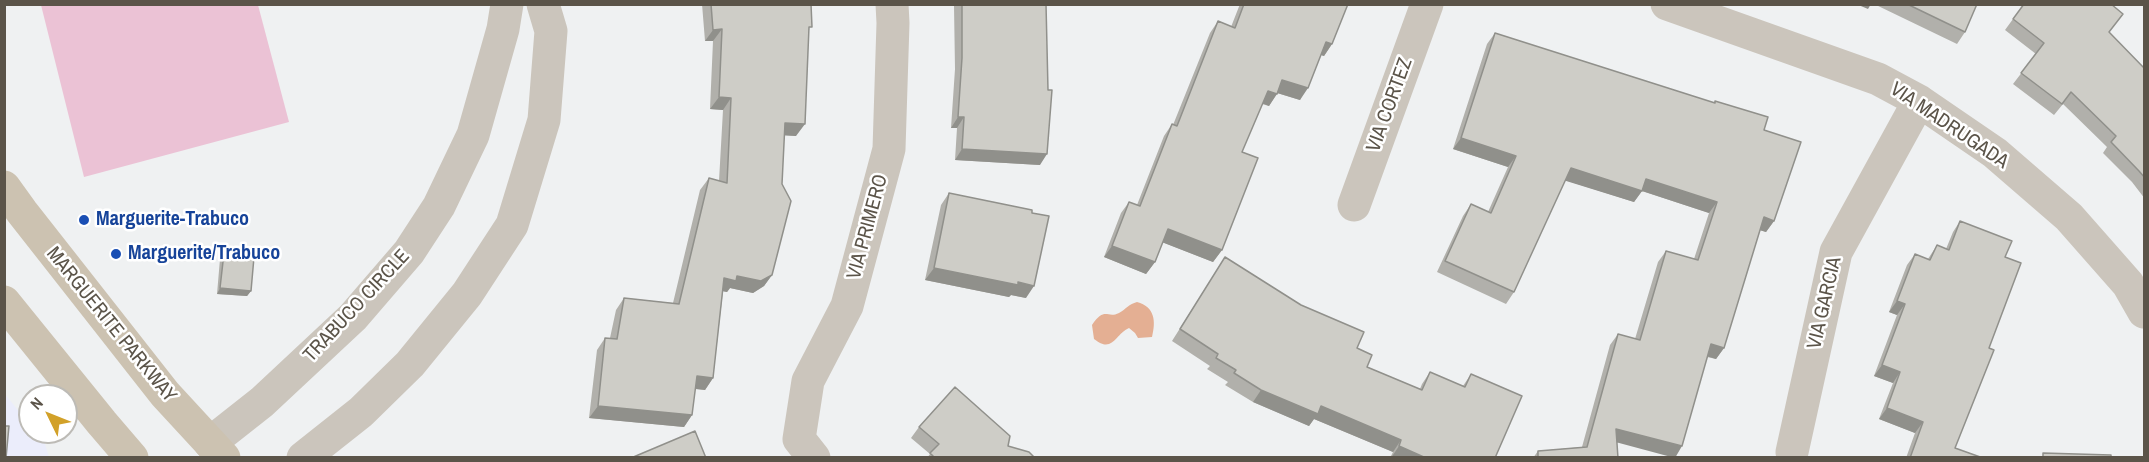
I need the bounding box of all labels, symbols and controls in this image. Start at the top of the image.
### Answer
street label: VIA CORTEZ [1362,55,1418,155]
street label: VIA MADRUGADA [1885,78,2013,174]
street label: VIA PRIMERO [842,172,894,282]
place label: Marguerite-Trabuco [96,208,249,232]
marker: Marguerite-Trabuco [77,213,91,227]
street label: MARGUERITE PARKWAY [41,242,181,408]
place label: Marguerite/Trabuco [128,242,280,266]
street label: TRABUCO CIRCLE [299,245,415,367]
marker: Marguerite/Trabuco [109,247,123,261]
street label: VIA GARCIA [1803,255,1847,351]
north arrow [18,384,78,444]
text: N [25,392,48,414]

